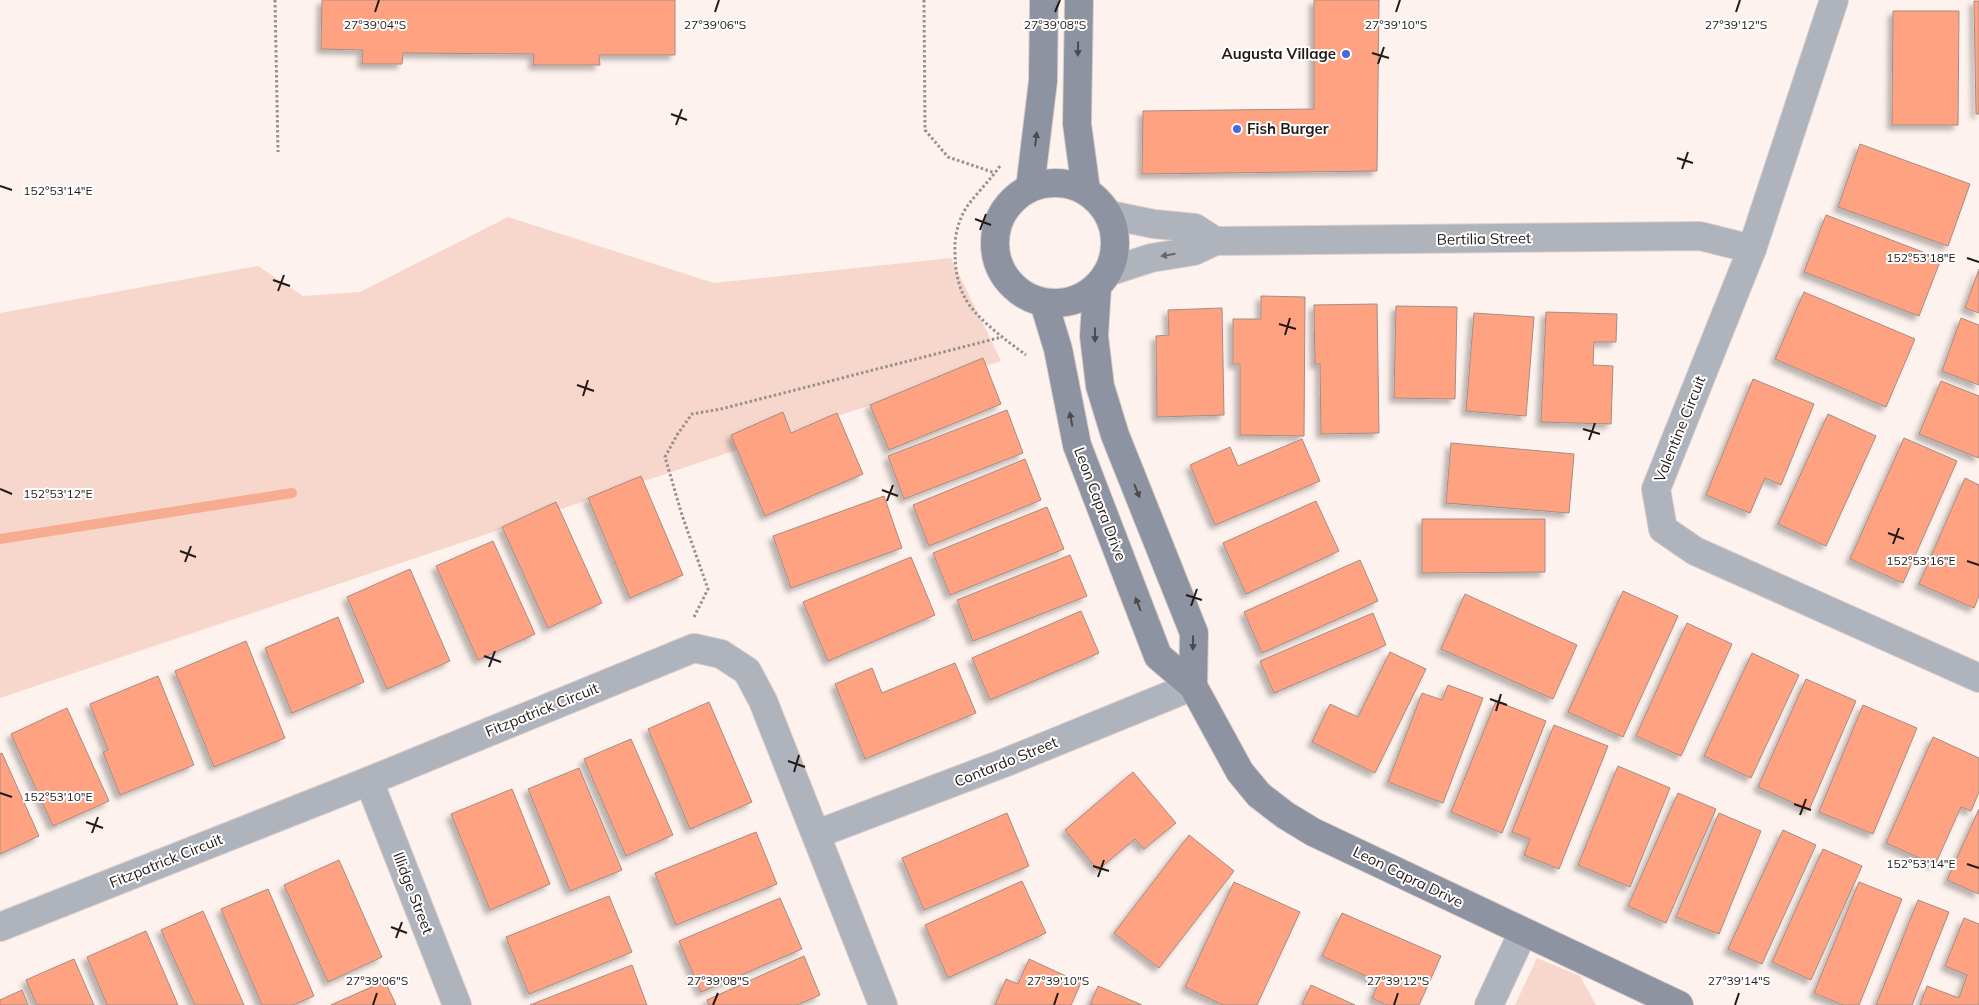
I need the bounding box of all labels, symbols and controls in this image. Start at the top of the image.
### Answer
text: 27°39'04"S [344,17,406,32]
text: 27°39'06"S [684,17,746,32]
text: 27°39'08"S [1024,17,1086,32]
text: 27°39'10"S [1365,17,1427,32]
text: 27°39'12"S [1705,17,1767,32]
one-way arrow [1074,41,1082,57]
place label: Augusta Village [1222,44,1336,63]
marker: Augusta Village [1340,48,1352,60]
place label: Fish Burger [1247,119,1329,138]
marker: Fish Burger [1231,123,1243,135]
one-way arrow [1032,131,1040,147]
text: 152°53'14"E [23,183,93,198]
street label: Bertilia Street [1437,228,1531,249]
text: 152°53'18"E [1886,250,1956,265]
one-way arrow [1160,251,1176,259]
one-way arrow [1091,328,1099,344]
street label: Valentine Circuit [1650,373,1709,485]
one-way arrow [1067,410,1075,426]
street label: Leon Capra Drive [1070,444,1131,563]
one-way arrow [1133,484,1141,499]
text: 152°53'12"E [23,486,93,501]
text: 152°53'16"E [1886,553,1956,568]
one-way arrow [1134,596,1142,611]
one-way arrow [1189,635,1197,651]
street label: Fitzpatrick Circuit [482,678,601,741]
street label: Contardo Street [951,732,1060,791]
text: 152°53'10"E [23,789,93,804]
street label: Fitzpatrick Circuit [106,829,225,892]
street label: Leon Capra Drive [1350,842,1466,911]
street label: Illidge Street [389,849,438,936]
text: 152°53'14"E [1886,856,1956,871]
text: 27°39'06"S [346,973,408,988]
text: 27°39'08"S [687,973,749,988]
text: 27°39'10"S [1027,973,1089,988]
text: 27°39'12"S [1367,973,1429,988]
text: 27°39'14"S [1708,973,1770,988]

